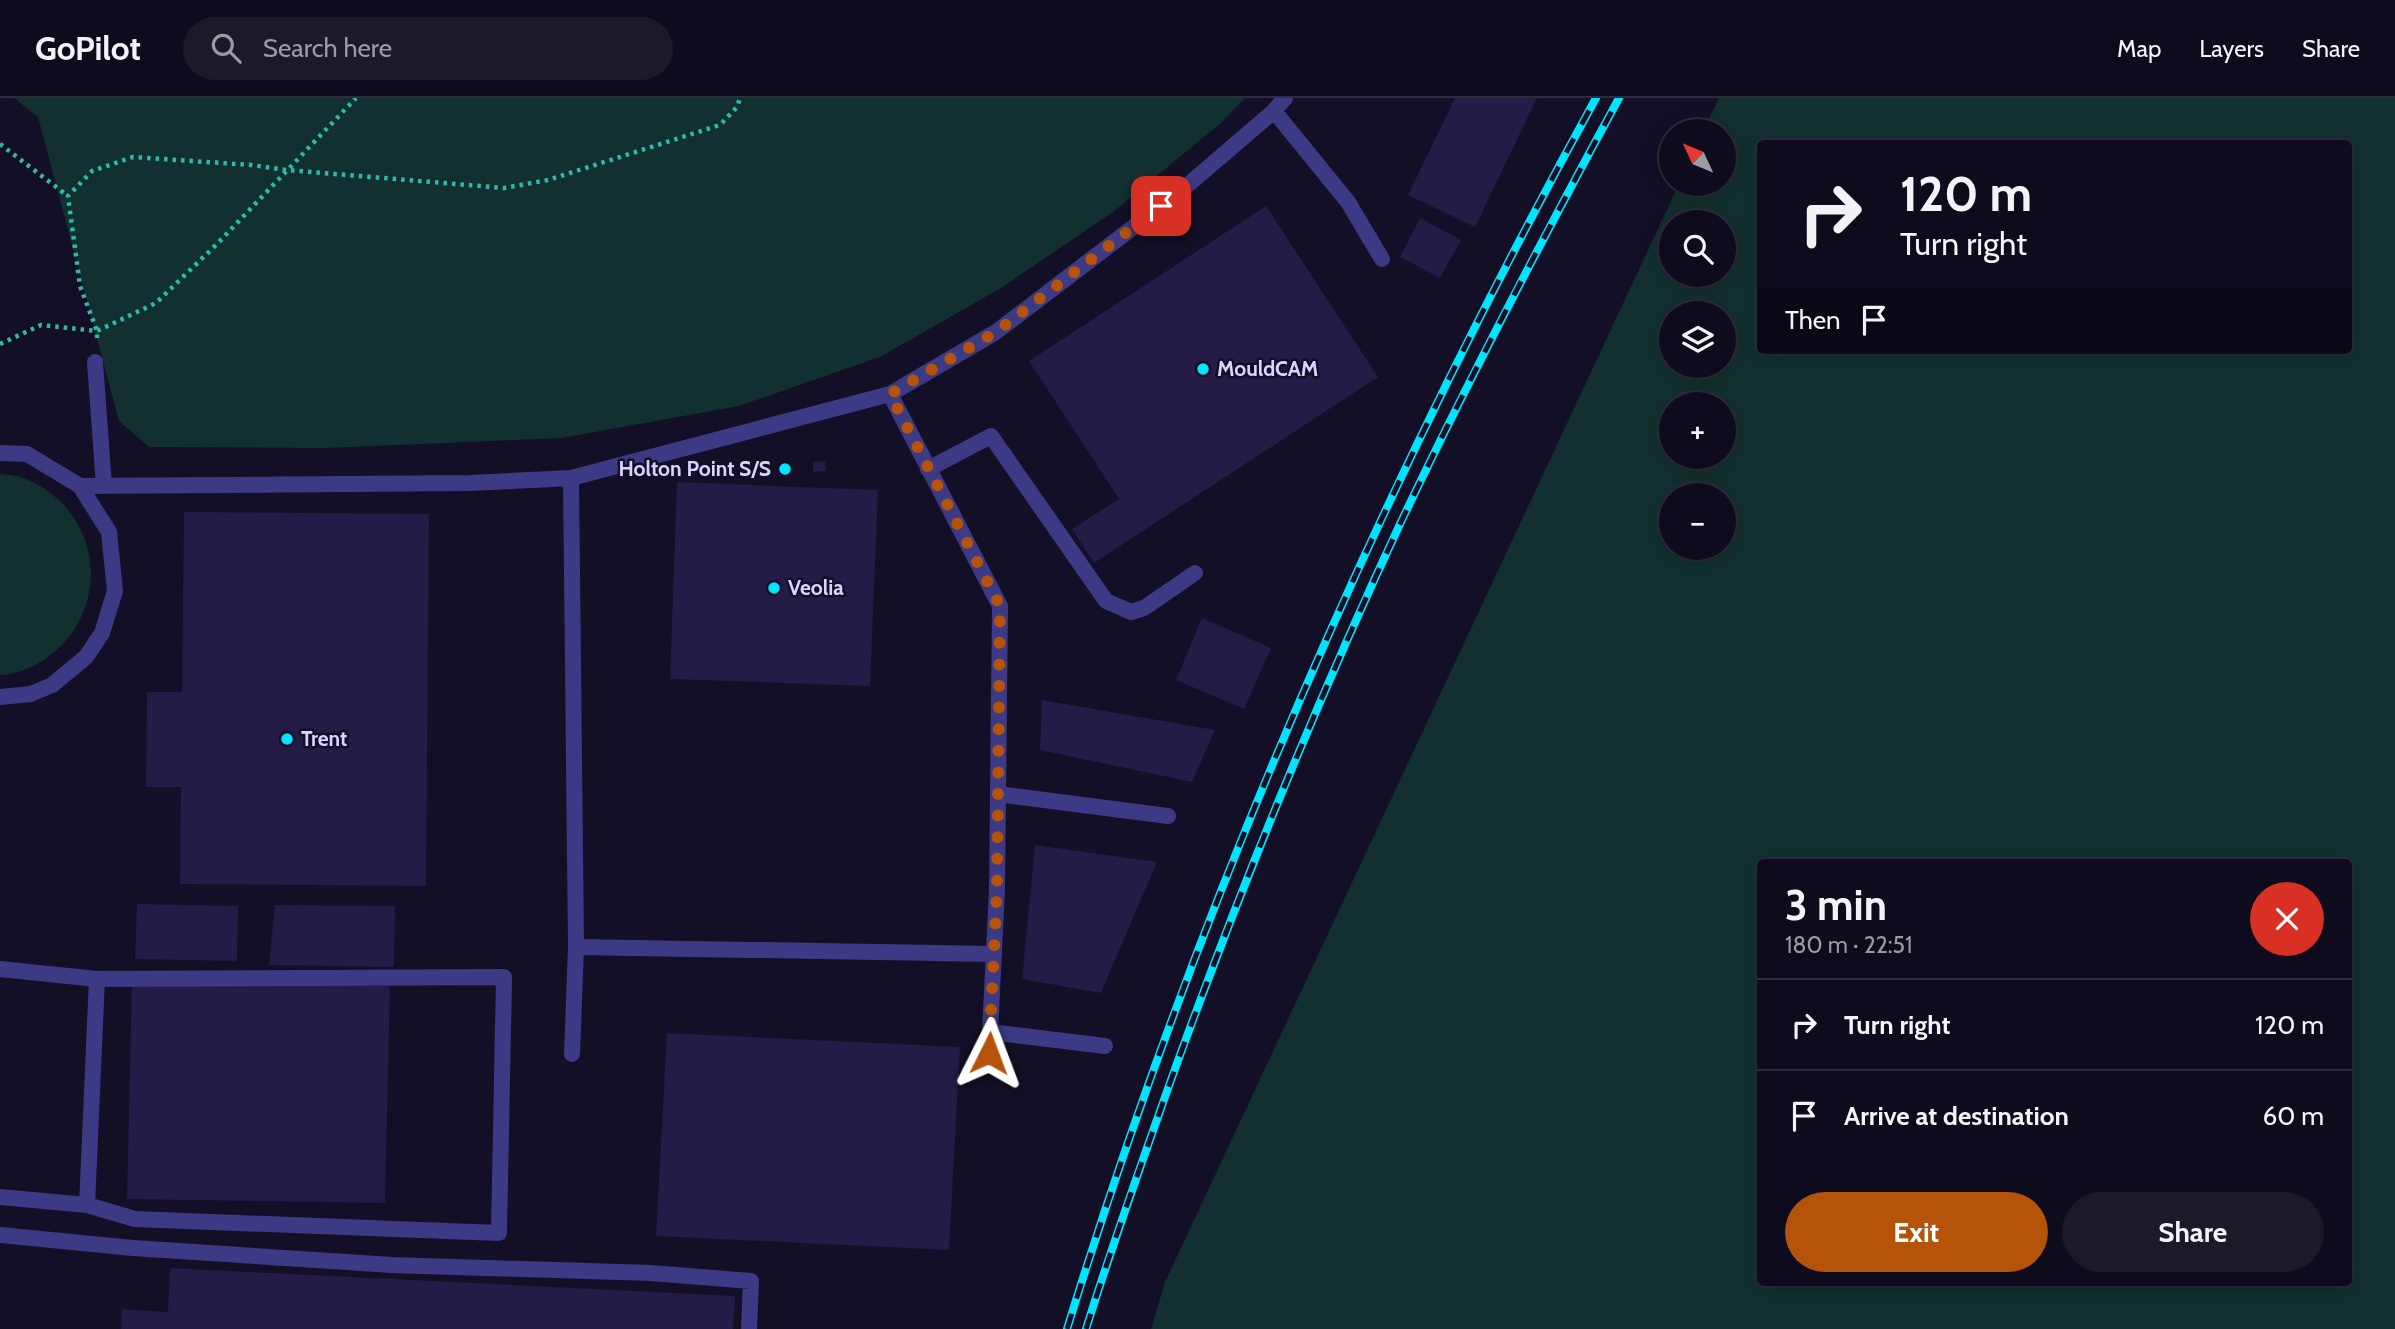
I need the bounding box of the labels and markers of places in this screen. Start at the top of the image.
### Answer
pin [1131,176,1191,236]
place label: MouldCAM [1217,356,1318,381]
marker: MouldCAM [1195,361,1211,377]
place label: Holton Point S/S [618,456,771,481]
marker: Holton Point S/S [777,461,793,477]
place label: Veolia [788,575,844,600]
marker: Veolia [766,580,782,596]
place label: Trent [301,726,347,751]
marker: Trent [279,731,295,747]

